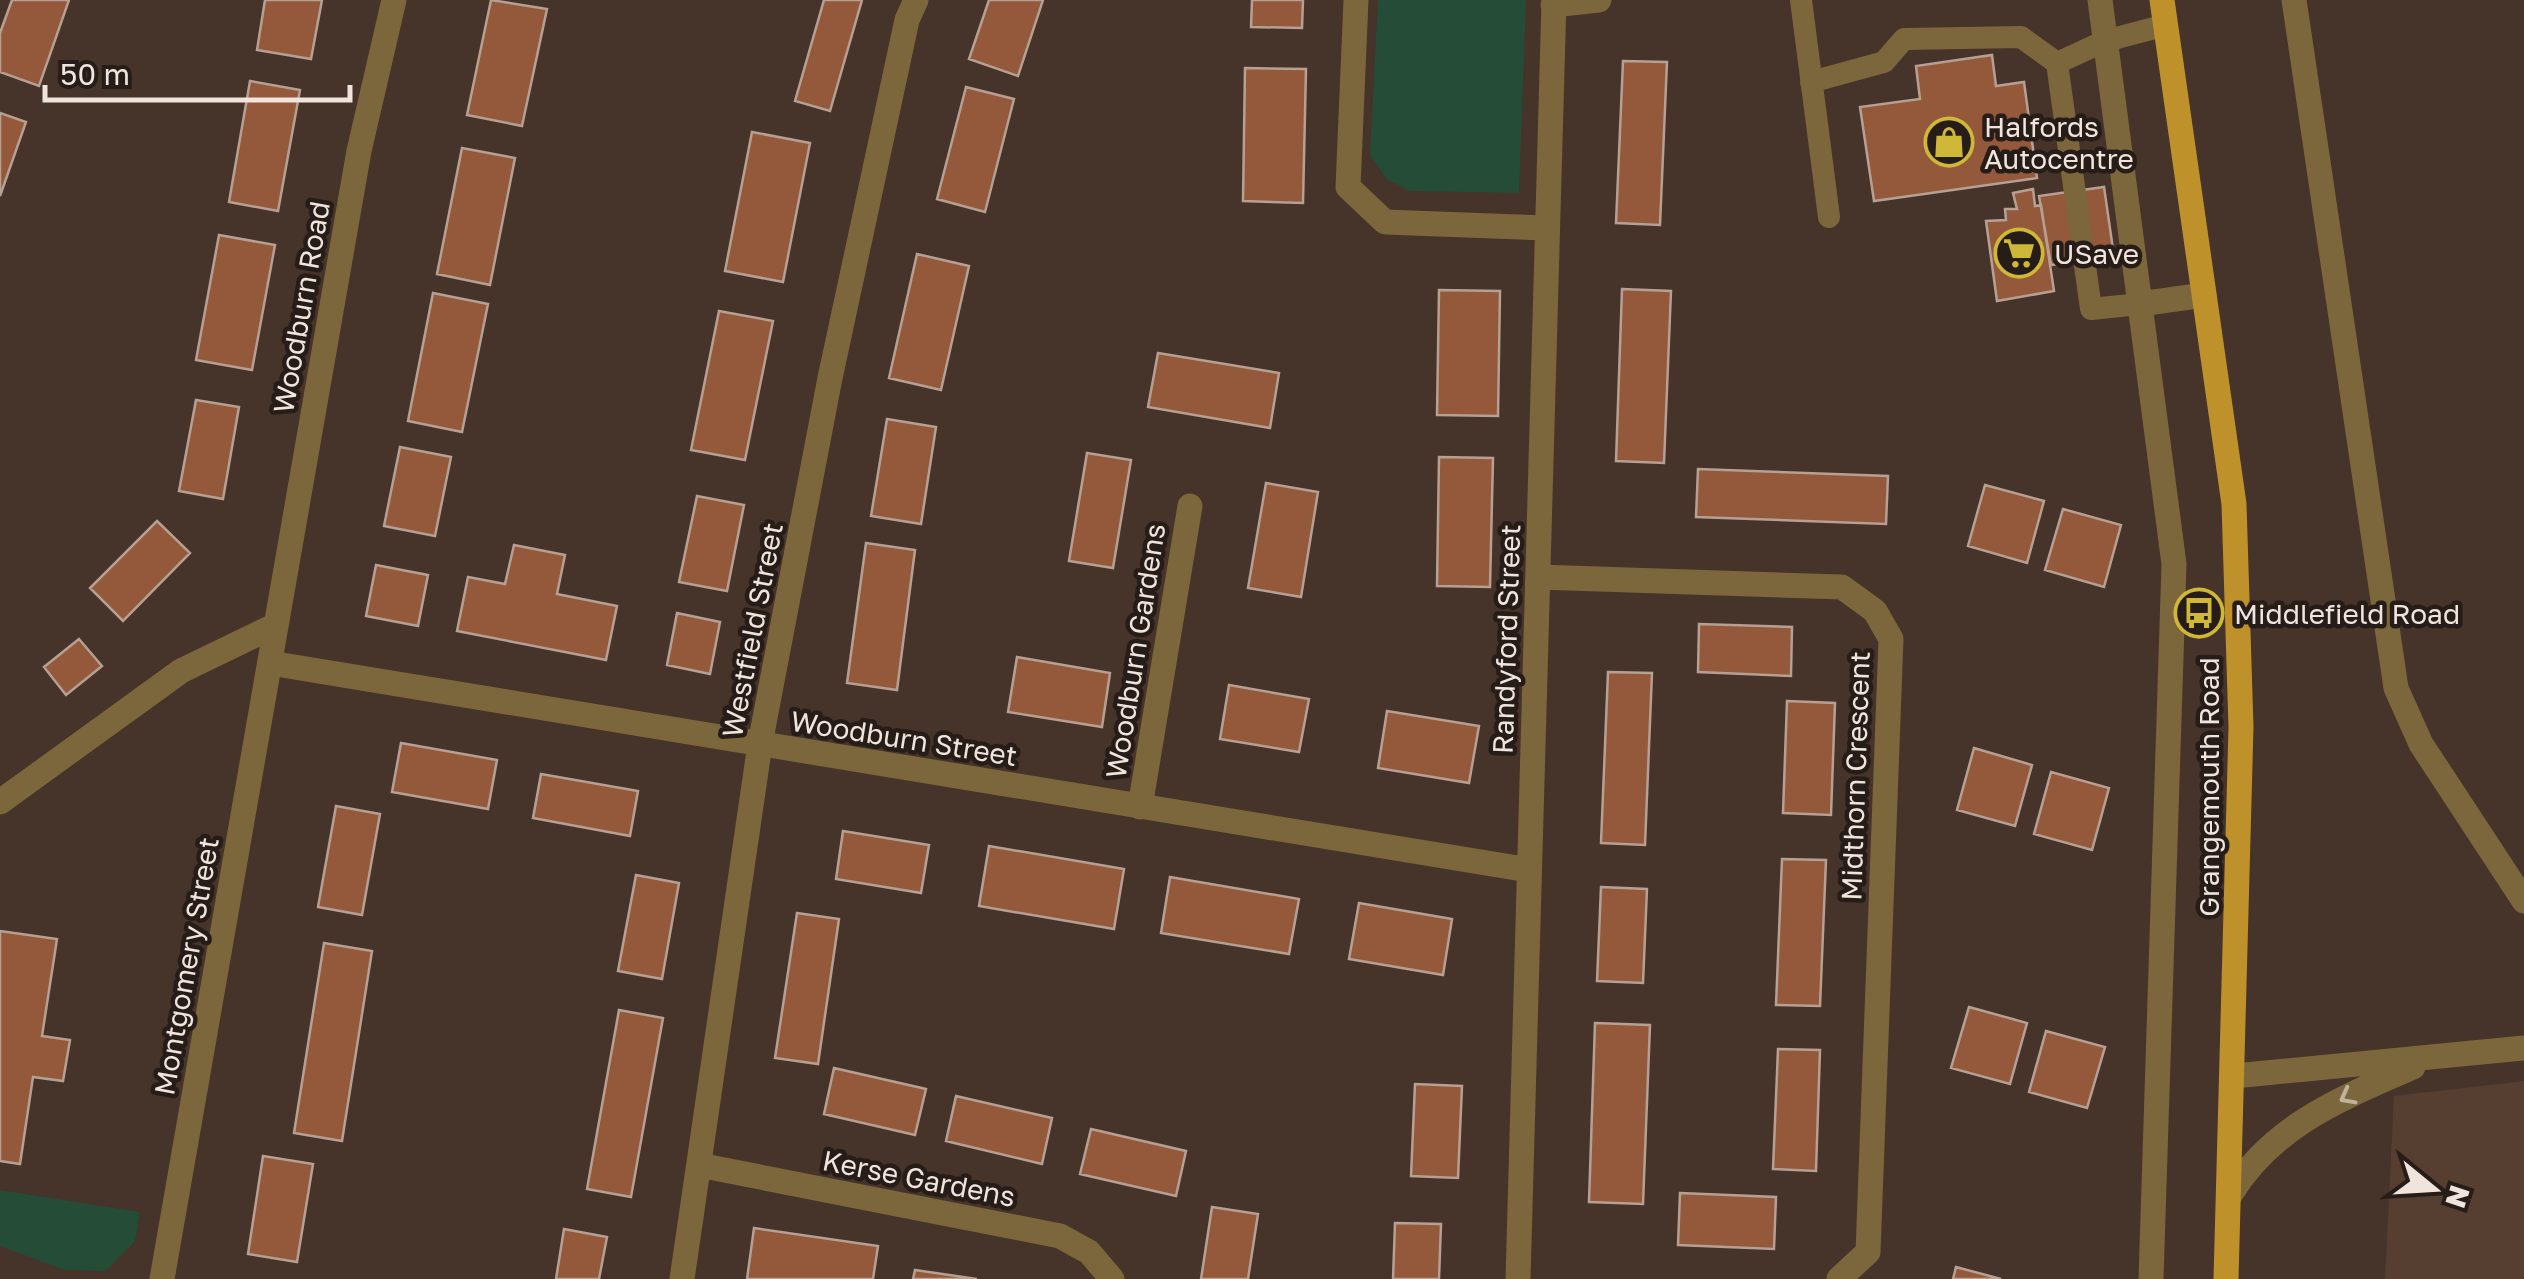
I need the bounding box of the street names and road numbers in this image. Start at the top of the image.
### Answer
street label: Woodburn Road [266,199,336,415]
street label: Westfield Street [715,520,789,740]
street label: Woodburn Gardens [1099,521,1171,781]
street label: Randyford Street [1486,524,1526,754]
street label: Midthorn Crescent [1834,651,1876,901]
street label: Grangemouth Road [2192,657,2225,917]
street label: Woodburn Street [788,704,1020,772]
street label: Montgomery Street [147,834,225,1098]
street label: Kerse Gardens [820,1143,1018,1213]

